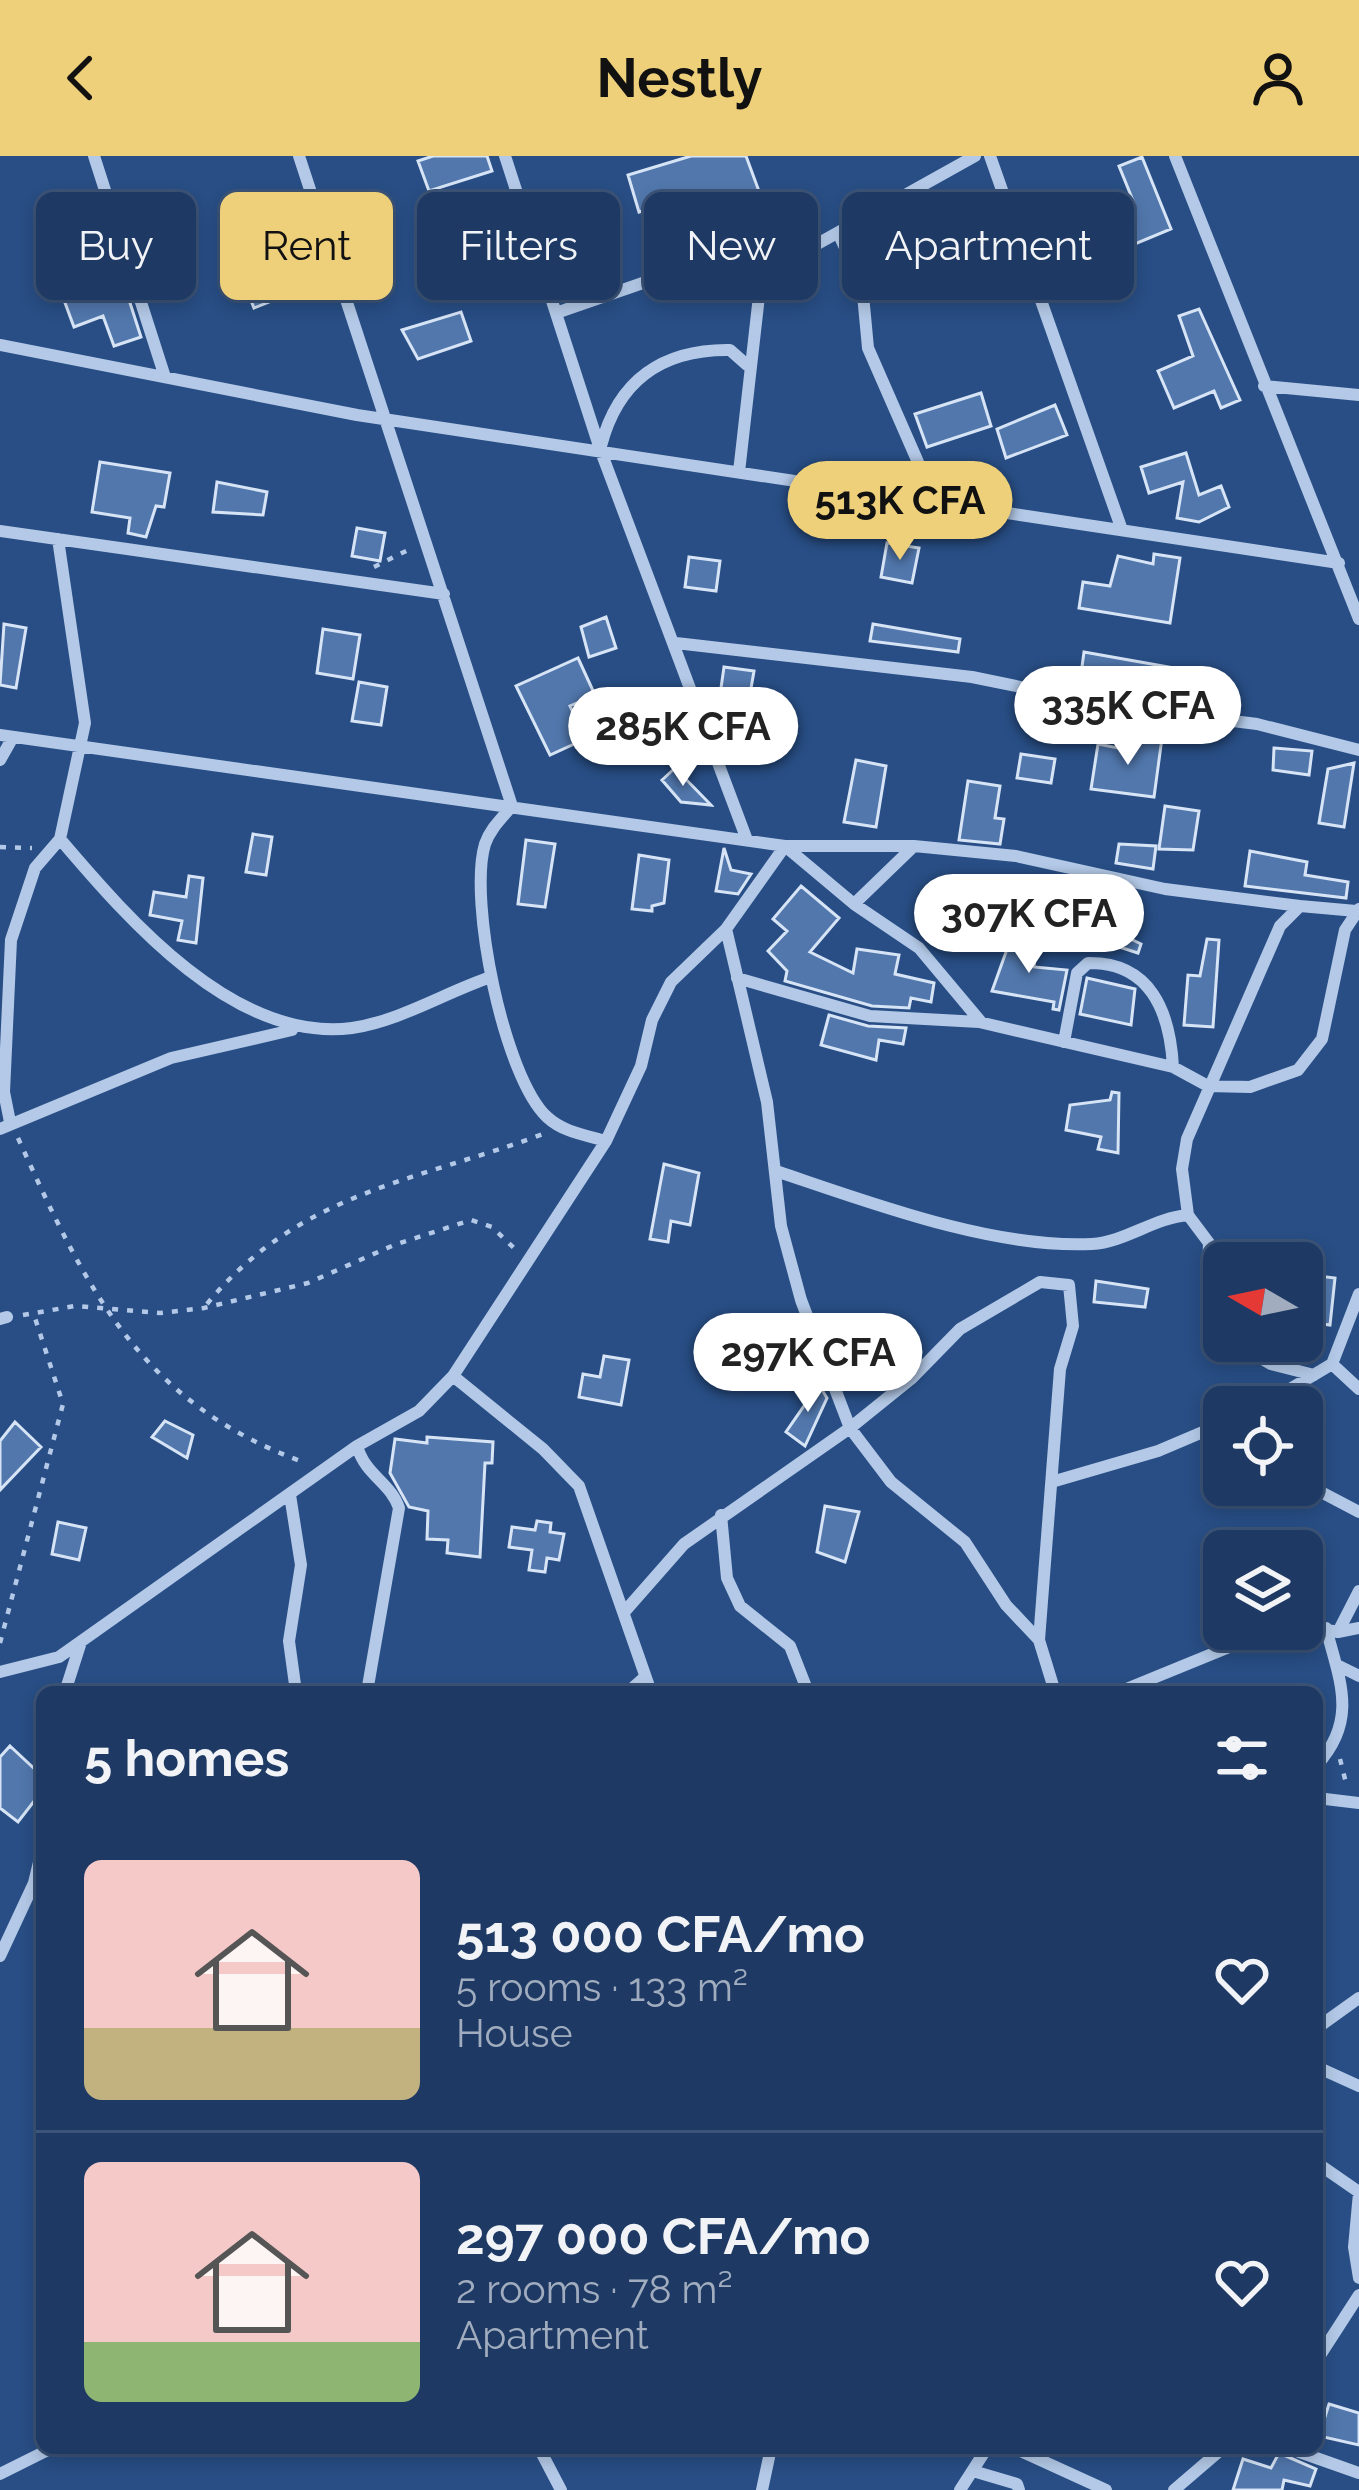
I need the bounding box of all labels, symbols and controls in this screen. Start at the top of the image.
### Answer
icon: back [48,45,114,111]
icon: person [1245,45,1311,111]
text: Nestly [597,46,762,110]
chip: Buy [36,192,196,300]
chip: Rent [220,192,393,300]
chip: Filters [417,192,620,300]
chip: New [644,192,818,300]
chip: Apartment [842,192,1134,300]
pin: 513K CFA [776,461,1024,563]
text: 513K CFA [815,477,985,523]
pin: 335K CFA [1004,666,1252,768]
text: 335K CFA [1041,682,1215,728]
pin: 285K CFA [559,687,807,789]
text: 285K CFA [595,703,771,749]
pin: 307K CFA [905,874,1153,976]
text: 307K CFA [941,890,1117,936]
north arrow [1203,1242,1323,1362]
map controls [1203,1242,1323,1650]
pin: 297K CFA [684,1313,932,1415]
text: 297K CFA [720,1329,896,1375]
button: locate [1203,1386,1323,1506]
button: layers [1203,1530,1323,1650]
icon: filters [1209,1725,1275,1791]
text: 5 homes [84,1728,289,1788]
text: 513 000 CFA/mo [456,1904,865,1964]
icon: home [180,1908,324,2052]
icon: heart [1209,1947,1275,2013]
text: 5 rooms · 133 m² [456,1964,748,2010]
text: House [456,2010,573,2056]
text: 297 000 CFA/mo [456,2206,870,2266]
icon: home [180,2210,324,2354]
icon: heart [1209,2249,1275,2315]
text: 2 rooms · 78 m² [456,2266,733,2312]
text: Apartment [456,2312,649,2358]

